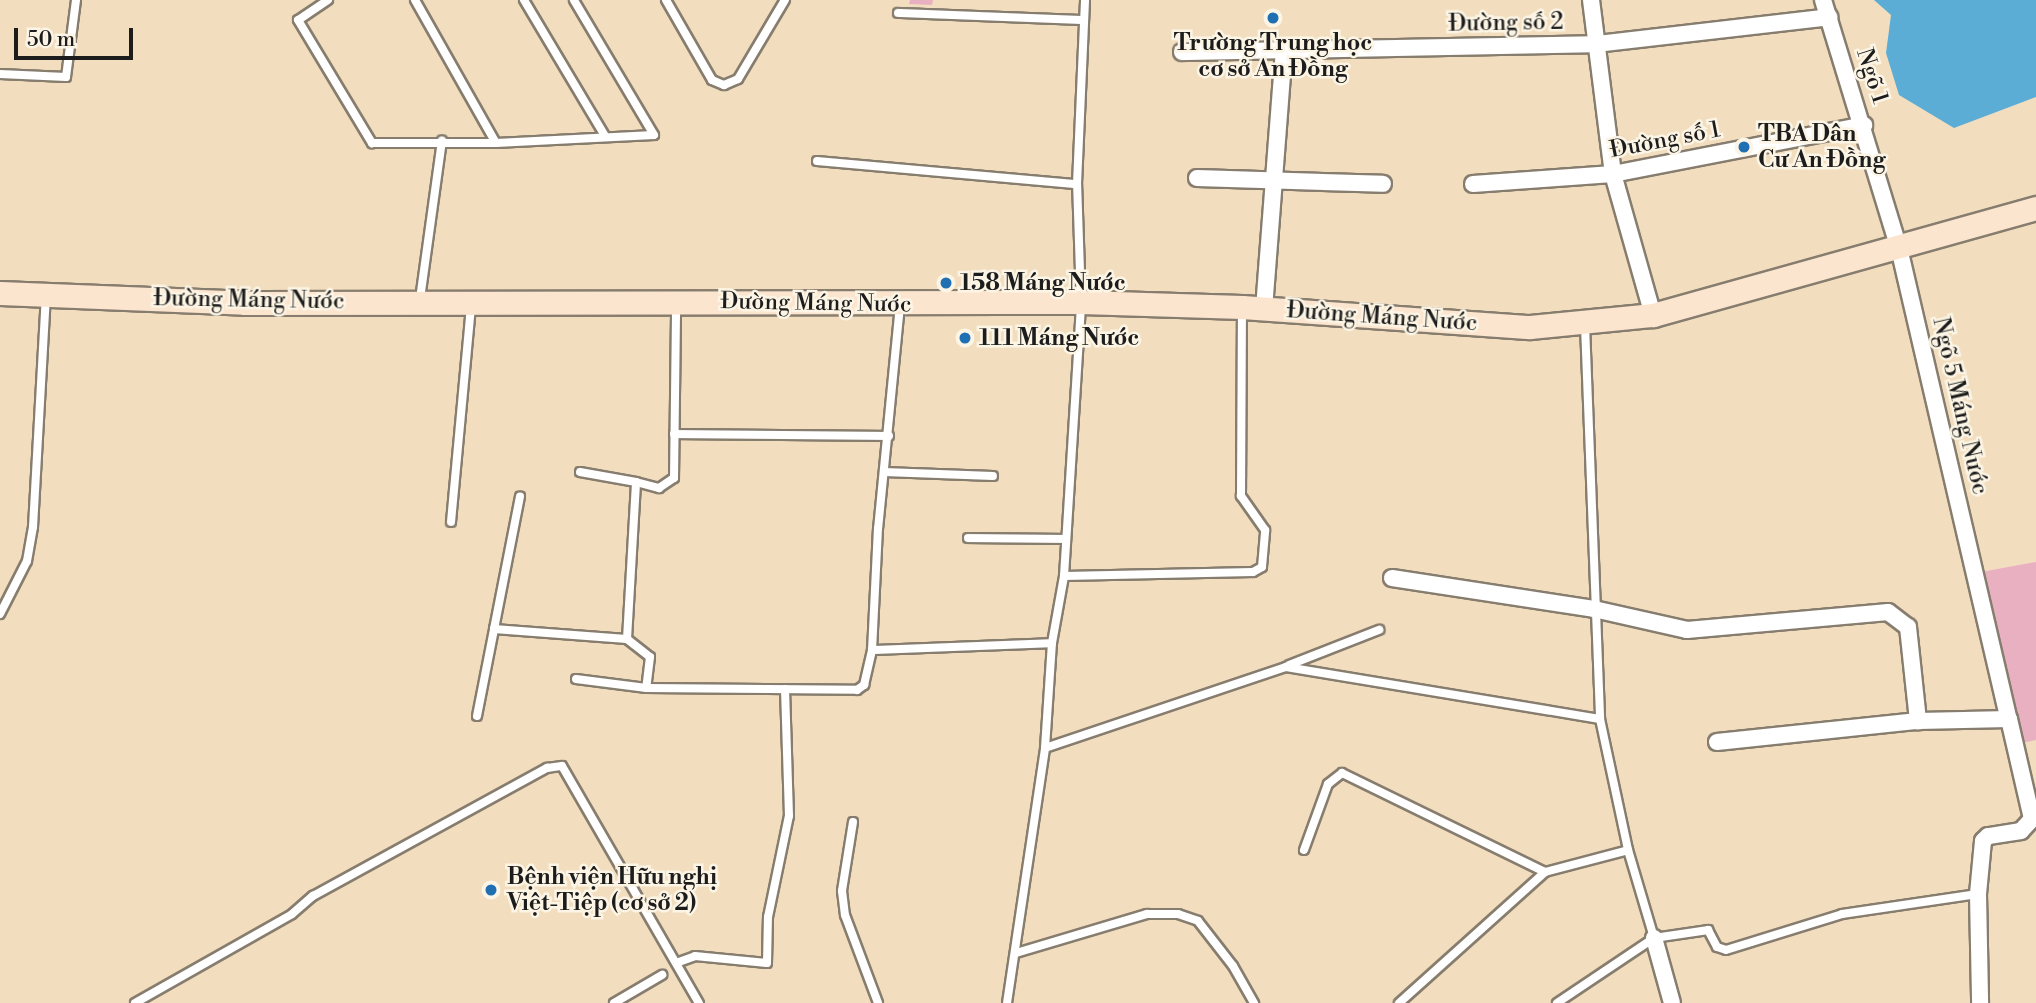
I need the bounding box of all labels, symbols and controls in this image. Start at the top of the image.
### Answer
street label: Đường số 2 [1448,8,1564,38]
marker: Trường Trung học cơ sở An Đồng [1265,10,1281,26]
scale bar [18,14,136,58]
text: 50 m [27,27,75,53]
place label: Trường Trung học cơ sở An Đồng [1174,29,1372,83]
street label: Ngõ 1 [1850,45,1894,107]
street label: Đường số 1 [1607,116,1723,164]
place label: TBA Dân Cư An Đồng [1758,120,1885,174]
marker: TBA Dân Cư An Đồng [1736,139,1752,155]
place label: 158 Máng Nước [960,269,1126,297]
marker: 158 Máng Nước [938,275,954,291]
street label: Đường Máng Nước [153,285,345,315]
street label: Đường Máng Nước [720,288,912,318]
street label: Đường Máng Nước [1286,297,1478,337]
street label: Ngõ 5 Máng Nước [1926,315,1994,497]
place label: 111 Máng Nước [979,324,1139,352]
marker: 111 Máng Nước [957,330,973,346]
place label: Bệnh viện Hữu nghị Việt-Tiệp (cơ sở 2) [507,863,717,917]
marker: Bệnh viện Hữu nghị Việt-Tiệp (cơ sở 2) [481,880,501,900]

